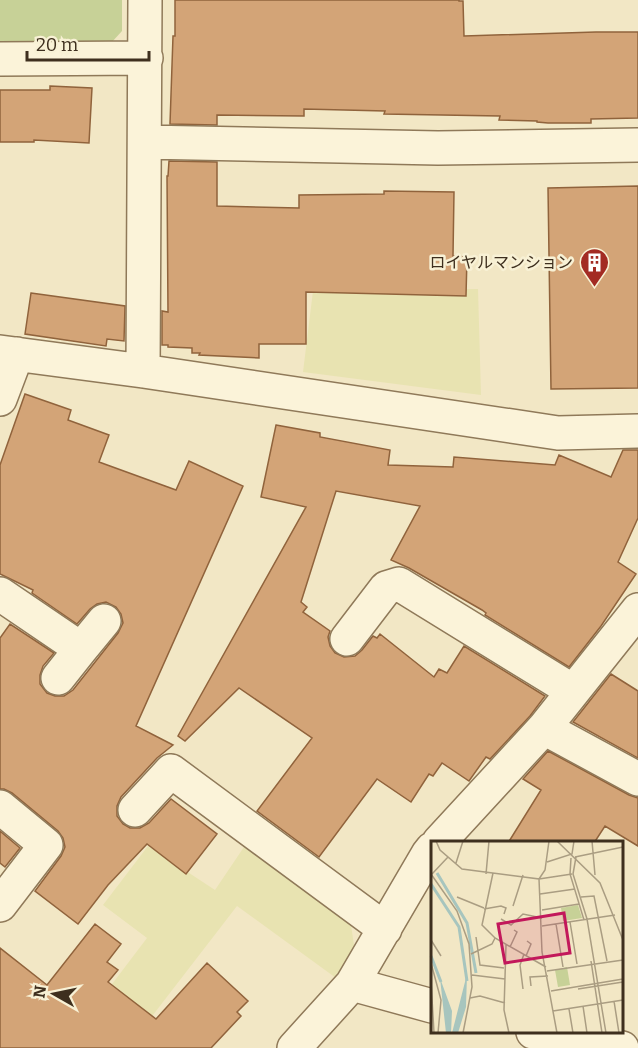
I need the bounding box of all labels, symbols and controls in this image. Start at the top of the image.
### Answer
scale bar [27,24,148,62]
text: 20 m [36,34,78,56]
building icon: ロイヤルマンション [578,246,610,288]
place label: ロイヤルマンション [429,253,573,272]
inset map [431,841,623,1033]
north arrow [24,964,84,1024]
text: N [29,984,50,999]

